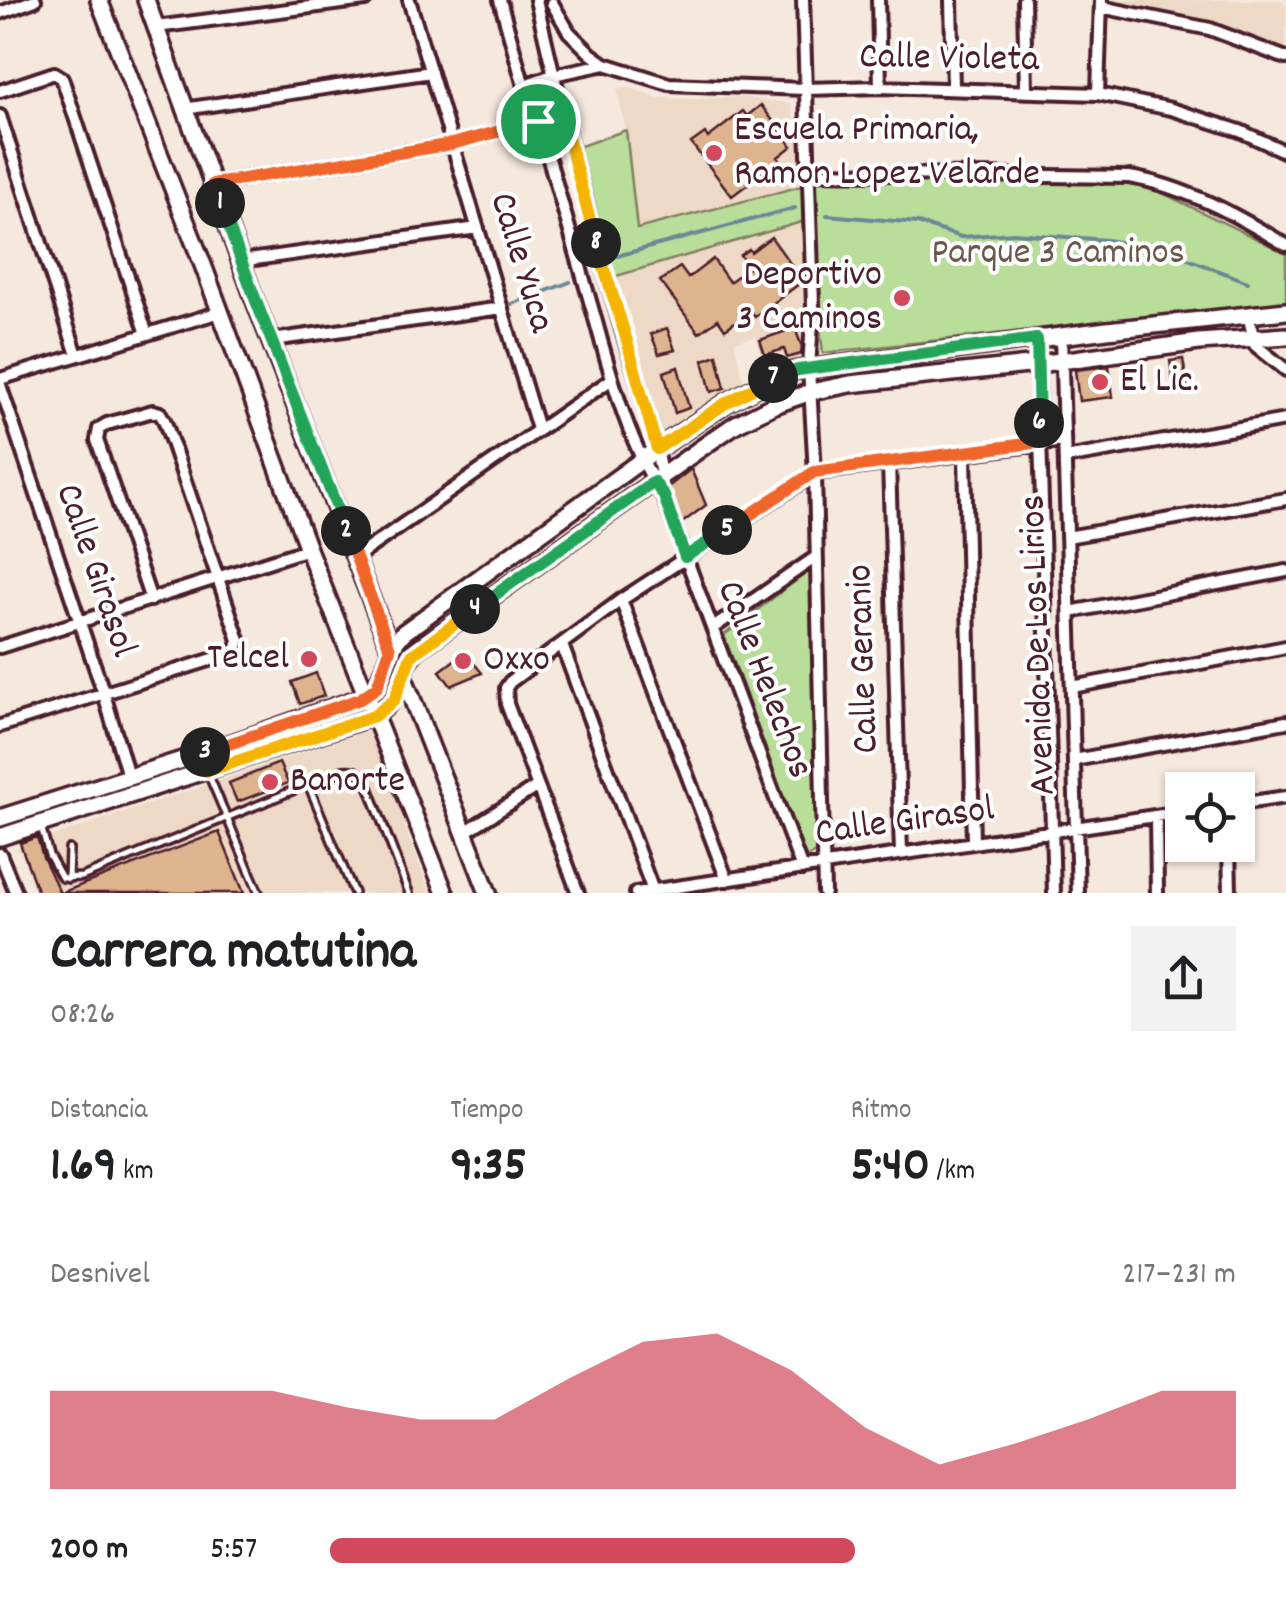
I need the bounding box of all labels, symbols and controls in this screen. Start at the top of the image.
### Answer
street label: Calle Violeta [859,31,1041,89]
pin [496,79,581,164]
icon: arrive [511,94,566,149]
place label: Escuela Primaria, Ramon Lopez Velarde [734,104,1040,203]
marker: Escuela Primaria, Ramon Lopez Velarde [703,142,725,164]
pin: 1 [195,178,245,228]
text: 1 [217,183,223,223]
street label: Calle Yuca [473,186,568,341]
pin: 8 [571,218,621,268]
text: 8 [590,223,602,263]
park label: Parque 3 Caminos [931,227,1185,282]
place label: Deportivo 3 Caminos [736,249,882,348]
marker: Deportivo 3 Caminos [891,287,913,309]
pin: 7 [748,353,798,403]
place label: El Lic. [1120,355,1199,410]
text: 7 [768,358,778,398]
marker: El Lic. [1089,371,1111,393]
pin: 6 [1014,398,1064,448]
text: 6 [1032,403,1046,443]
street label: Calle Girasol [39,477,149,665]
street label: Avenida De Los Lirios [1007,494,1073,796]
pin: 5 [702,505,752,555]
pin: 2 [321,506,371,556]
text: 5 [721,510,733,550]
text: 2 [340,511,352,551]
street label: Calle Geranio [834,563,896,755]
street label: Calle Helechos [700,573,826,787]
pin: 4 [450,584,500,634]
text: 4 [469,589,481,629]
place label: Telcel [207,632,289,687]
place label: Oxxo [483,634,550,689]
marker: Telcel [298,648,320,670]
marker: Oxxo [452,650,474,672]
pin: 3 [180,727,230,777]
text: 3 [199,732,211,772]
place label: Banorte [290,755,405,810]
marker: Banorte [259,771,281,793]
map controls [1165,772,1255,862]
button: locate [1165,772,1255,862]
street label: Calle Girasol [812,783,998,863]
text: Carrera matutina [50,916,416,995]
button: share [1131,926,1236,1031]
text: 08:26 [50,993,115,1039]
text: Distancia [50,1092,147,1132]
text: Tiempo [450,1092,524,1132]
text: Ritmo [851,1092,911,1132]
text: 1.69 [50,1132,117,1204]
text: 9:35 [450,1132,527,1204]
text: 5:40 [851,1132,930,1204]
text: km [117,1153,154,1193]
text: /km [930,1153,975,1193]
text: Desnivel [50,1253,150,1299]
text: 217–231 m [1122,1253,1236,1299]
text: 200 m [50,1528,128,1574]
text: 5:57 [210,1528,257,1574]

